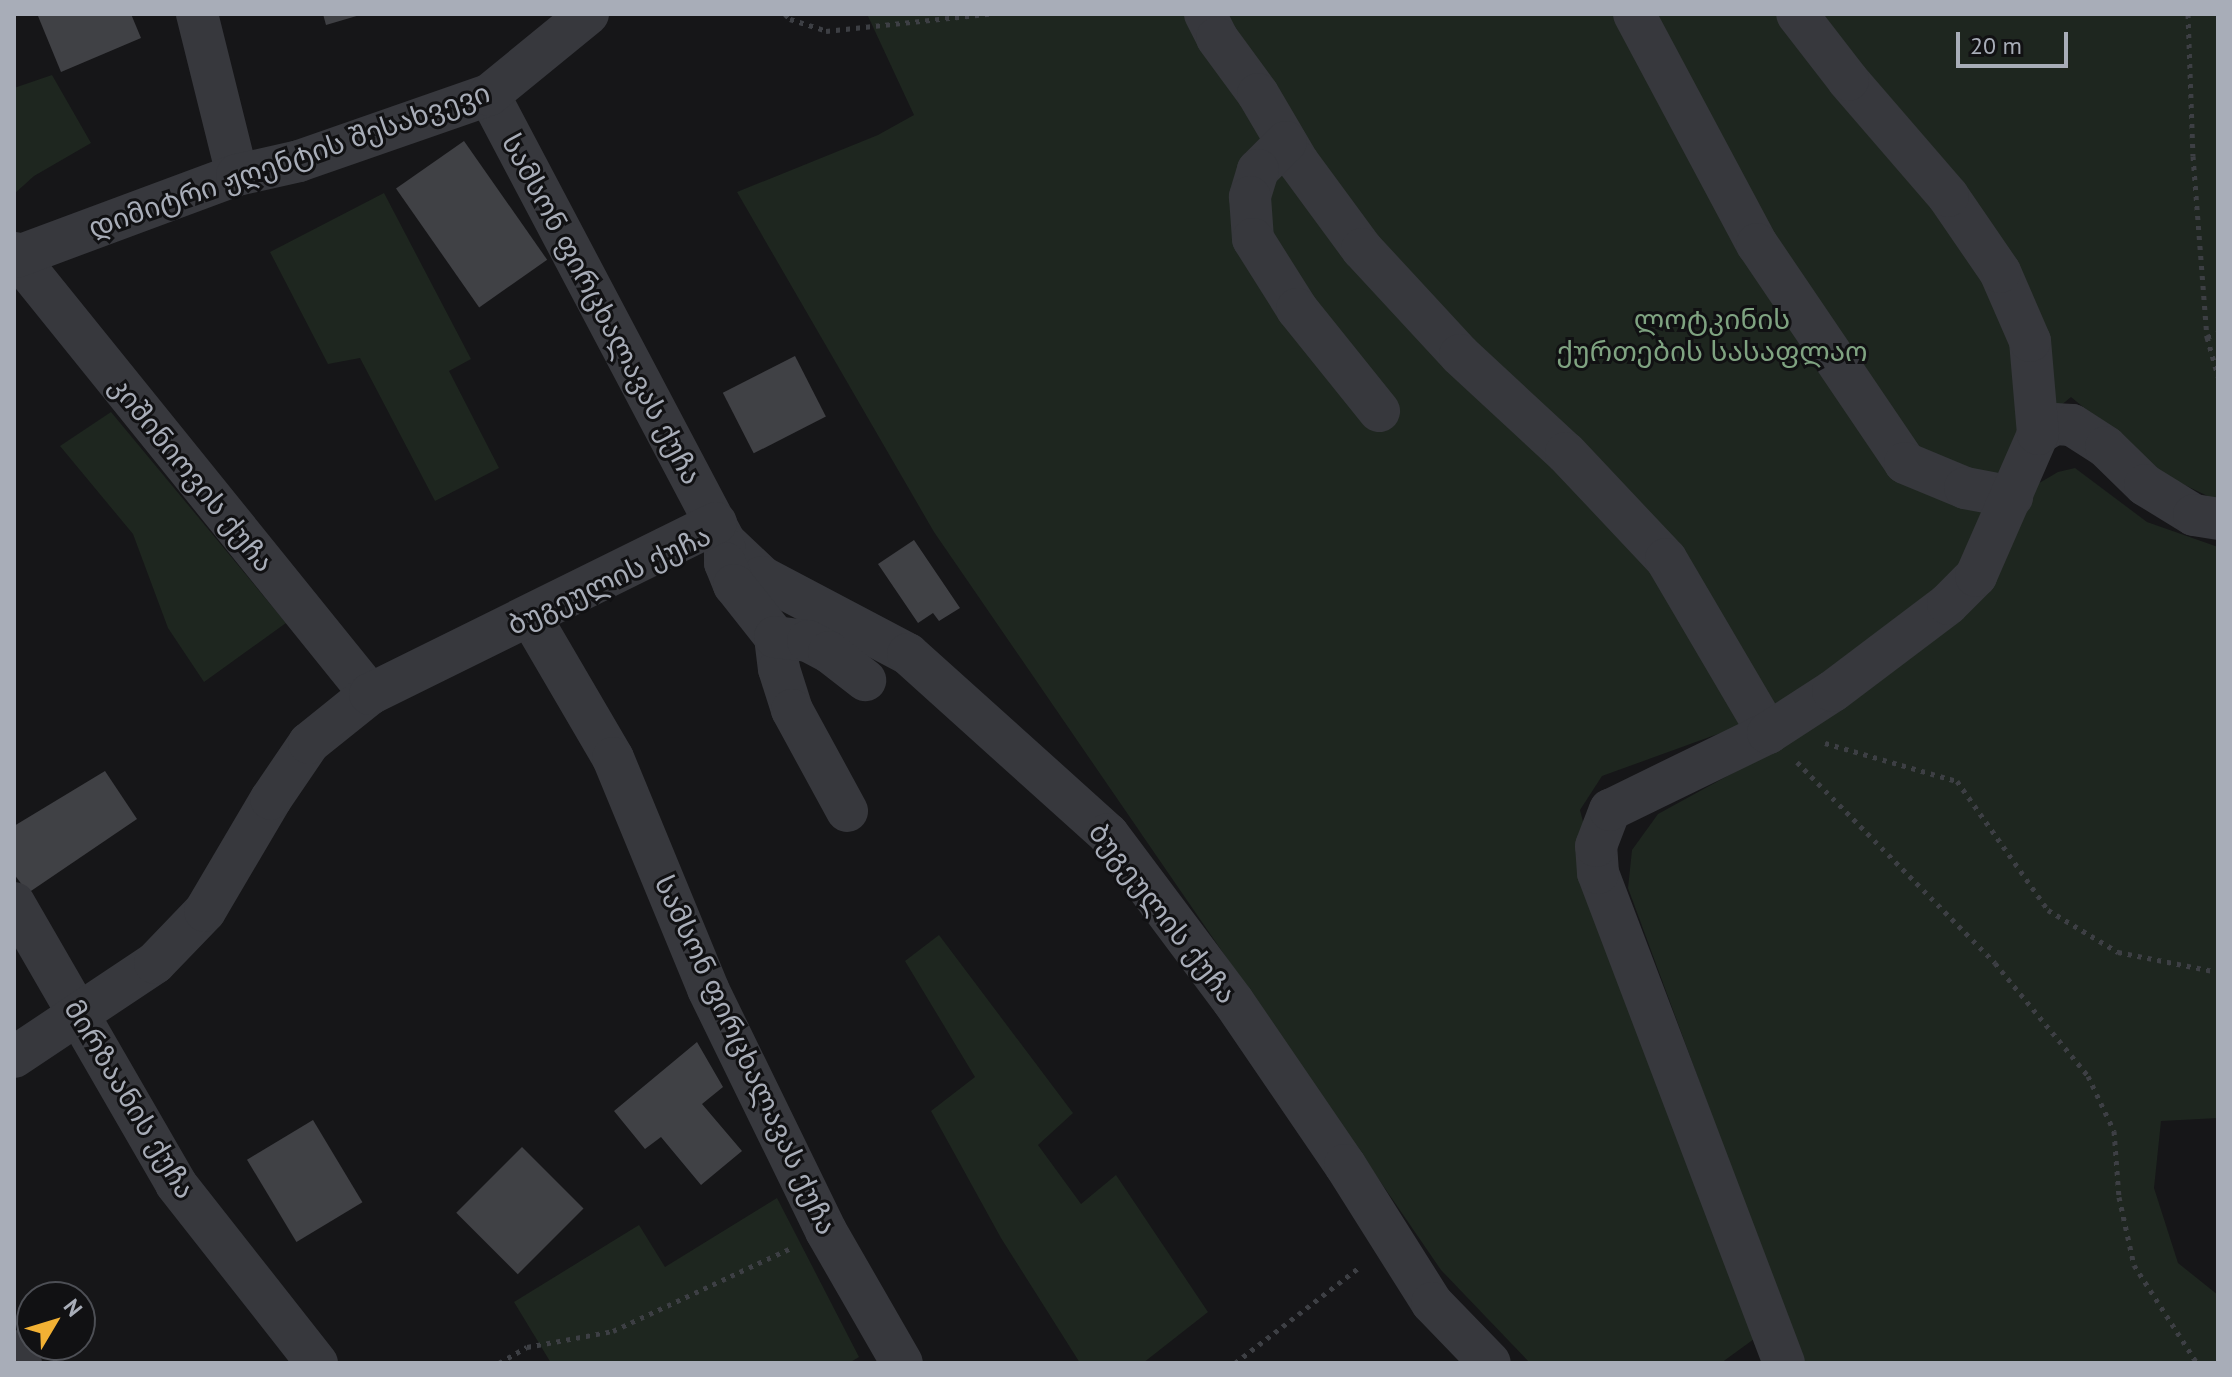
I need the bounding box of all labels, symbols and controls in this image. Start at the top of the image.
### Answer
scale bar [1960,16,2072,66]
text: 20 m [1970,30,2022,61]
street label: დიმიტრი ჟღენტის შესახვევი [84,75,494,245]
street label: სამსონ ფირცხალავას ქუჩა [495,128,709,490]
park label: ლოტკინის ქურთების სასაფლაო [1556,302,1868,368]
street label: კიშინიოვის ქუჩა [103,369,281,579]
street label: ბუგეულის ქუჩა [502,518,716,642]
street label: ბუგეულის ქუჩა [1082,816,1244,1010]
street label: სამსონ ფირცხალავას ქუჩა [648,870,844,1240]
street label: მირზაანის ქუჩა [57,993,203,1205]
north arrow [16,1281,96,1361]
text: N [58,1293,89,1322]

